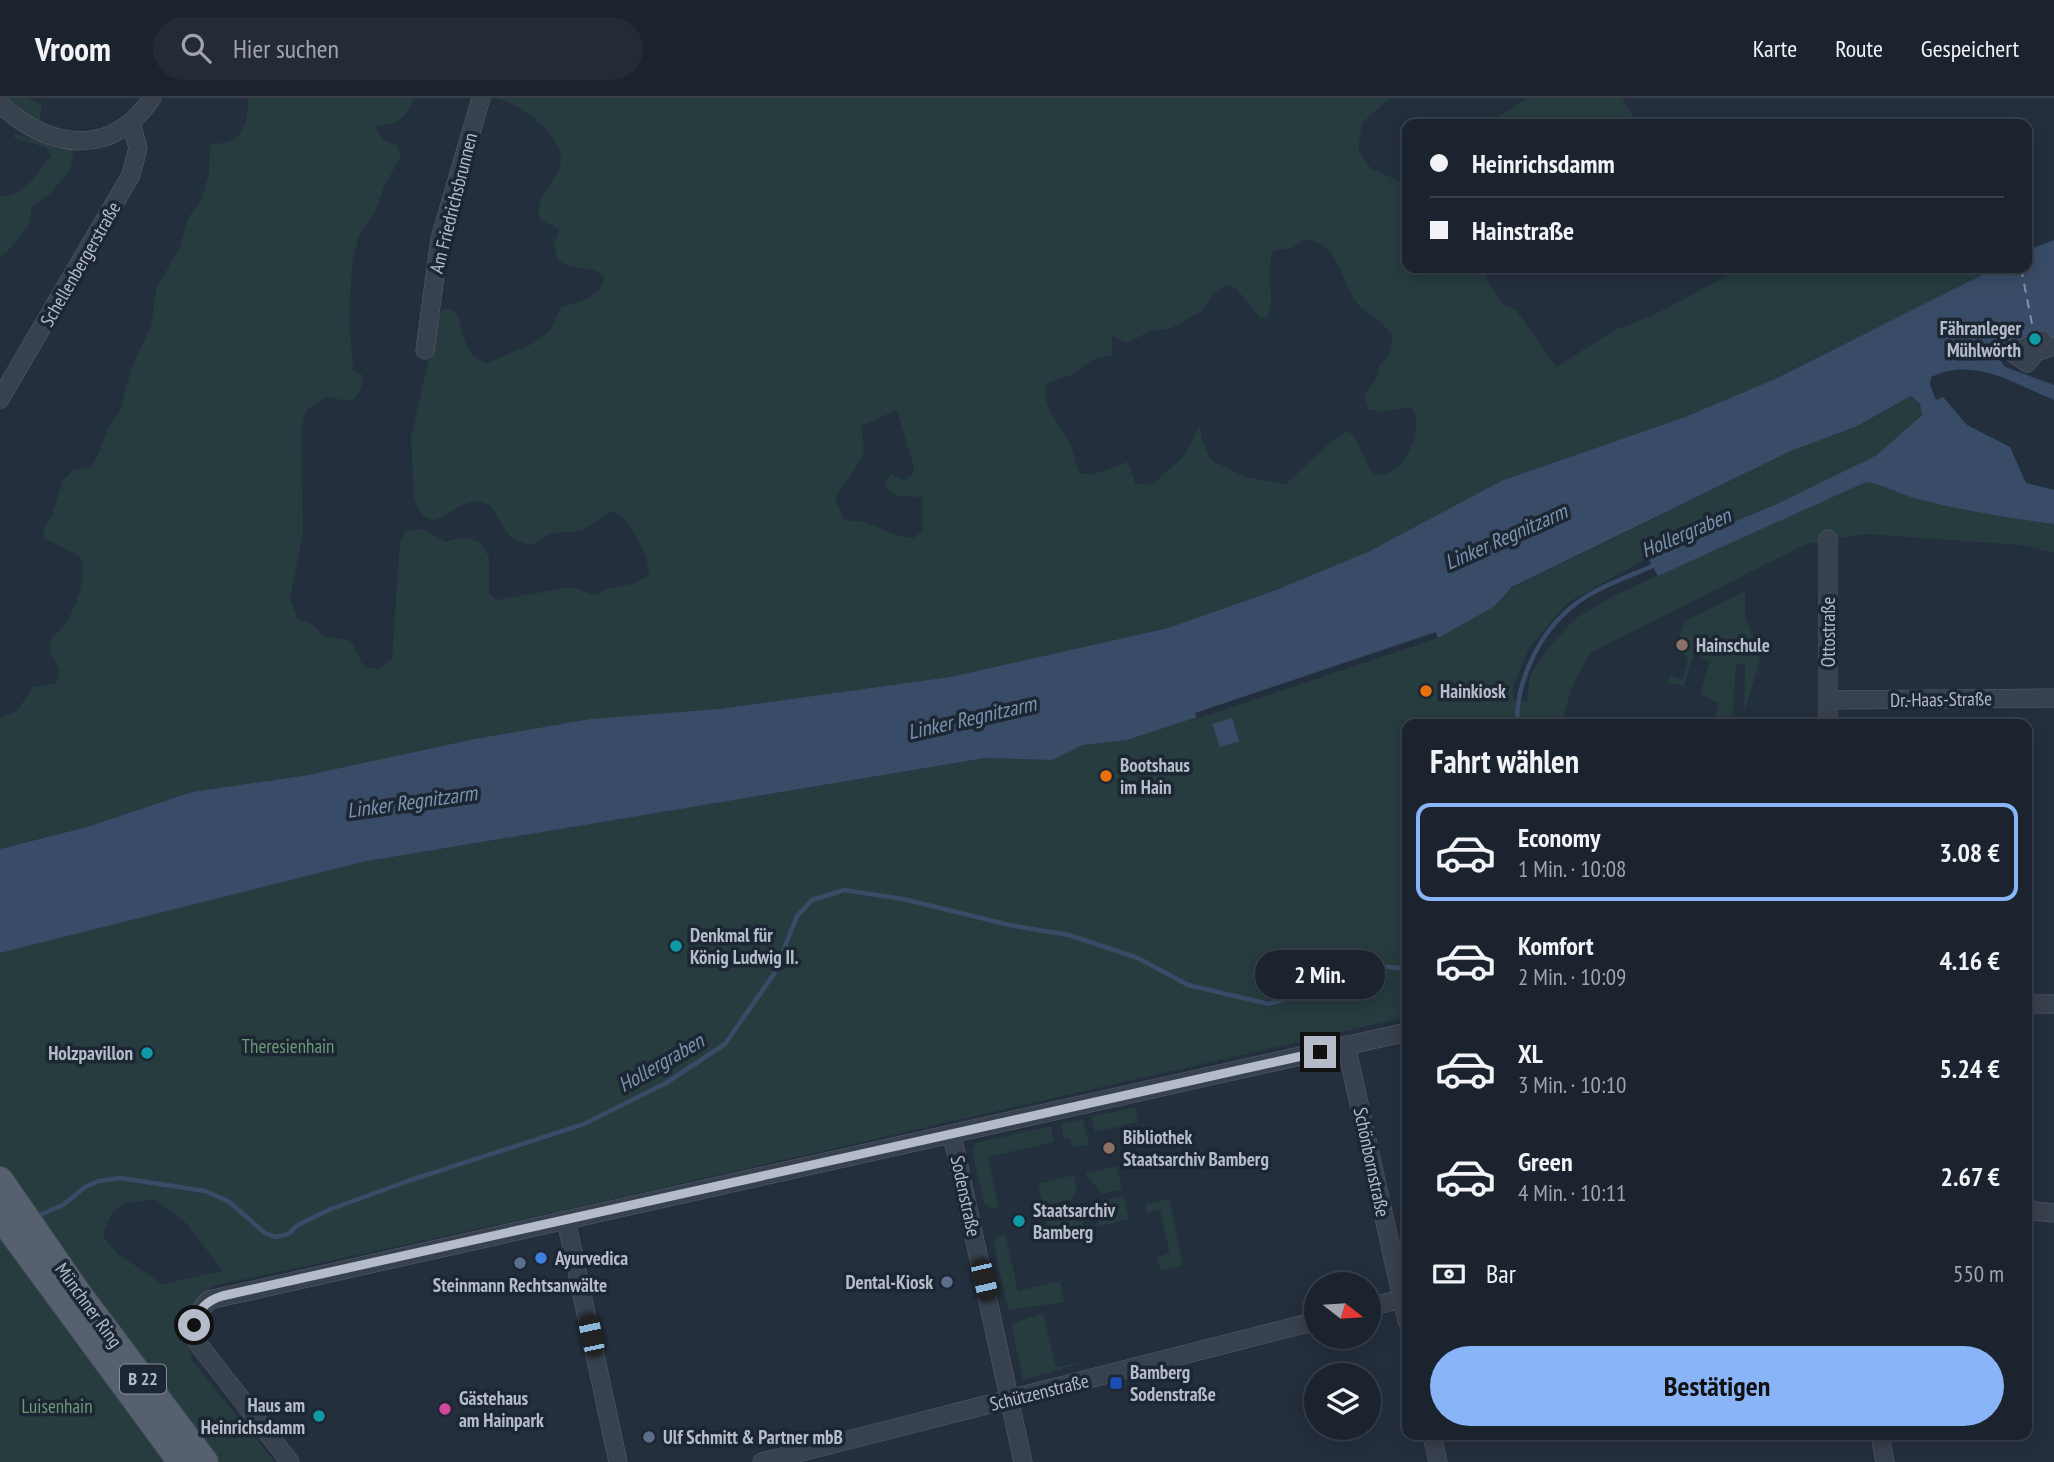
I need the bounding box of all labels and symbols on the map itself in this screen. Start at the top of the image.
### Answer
street label: Am Friedrichsbrunnen [424,130,482,276]
street label: Schellenbergerstraße [35,197,126,331]
place label: Fähranleger Mühlwörth [1940,316,2021,362]
marker: Fähranleger Mühlwörth [2027,331,2043,347]
water label: Linker Regnitzarm [1440,497,1572,576]
water label: Hollergraben [1637,501,1736,563]
street label: Ottostraße [1816,597,1840,667]
place label: Hainschule [1696,633,1770,657]
marker: Hainschule [1674,637,1690,653]
place label: Hainkiosk [1440,679,1506,703]
marker: Hainkiosk [1418,683,1434,699]
street label: Dr.-Haas-Straße [1890,686,1992,712]
water label: Linker Regnitzarm [905,689,1040,745]
place label: Bootshaus im Hain [1120,753,1190,799]
marker: Bootshaus im Hain [1098,768,1114,784]
water label: Linker Regnitzarm [345,779,480,824]
place label: Denkmal für König Ludwig II. [690,923,799,969]
marker: Denkmal für König Ludwig II. [668,938,684,954]
callout: 2 Min. [1255,950,1385,1000]
water label: Hollergraben [613,1026,710,1098]
park label: Theresienhain [242,1034,334,1058]
route end [1304,1036,1336,1068]
place label: Holzpavillon [48,1041,133,1065]
marker: Holzpavillon [139,1045,155,1061]
street label: Schönbornstraße [1349,1105,1395,1219]
place label: Bibliothek Staatsarchiv Bamberg [1123,1125,1269,1171]
marker: Bibliothek Staatsarchiv Bamberg [1101,1140,1117,1156]
street label: Sodenstraße [946,1153,986,1239]
place label: Staatsarchiv Bamberg [1033,1198,1116,1244]
marker: Staatsarchiv Bamberg [1011,1213,1027,1229]
place label: Ayurvedica [554,1246,628,1270]
marker: Ayurvedica [533,1250,549,1266]
marker: Steinmann Rechtsanwälte [512,1255,528,1271]
car [970,1257,999,1303]
street label: Münchner Ring [50,1258,128,1352]
place label: Dental-Kiosk [845,1270,933,1294]
north arrow [1304,1272,1381,1349]
place label: Steinmann Rechtsanwälte [433,1273,607,1297]
marker: Dental-Kiosk [939,1274,955,1290]
route start [178,1309,210,1341]
car [577,1312,606,1358]
place label: Bamberg Sodenstraße [1130,1360,1216,1406]
road number: B 22 [120,1364,166,1394]
street label: Schützenstraße [987,1368,1091,1416]
marker: Bamberg Sodenstraße [1108,1375,1124,1391]
place label: Gästehaus am Hainpark [459,1386,544,1432]
place label: Haus am Heinrichsdamm [201,1393,305,1439]
park label: Luisenhain [21,1394,93,1418]
marker: Gästehaus am Hainpark [437,1401,453,1417]
marker: Haus am Heinrichsdamm [311,1408,327,1424]
place label: Ulf Schmitt & Partner mbB [663,1425,843,1449]
marker: Ulf Schmitt & Partner mbB [641,1429,657,1445]

